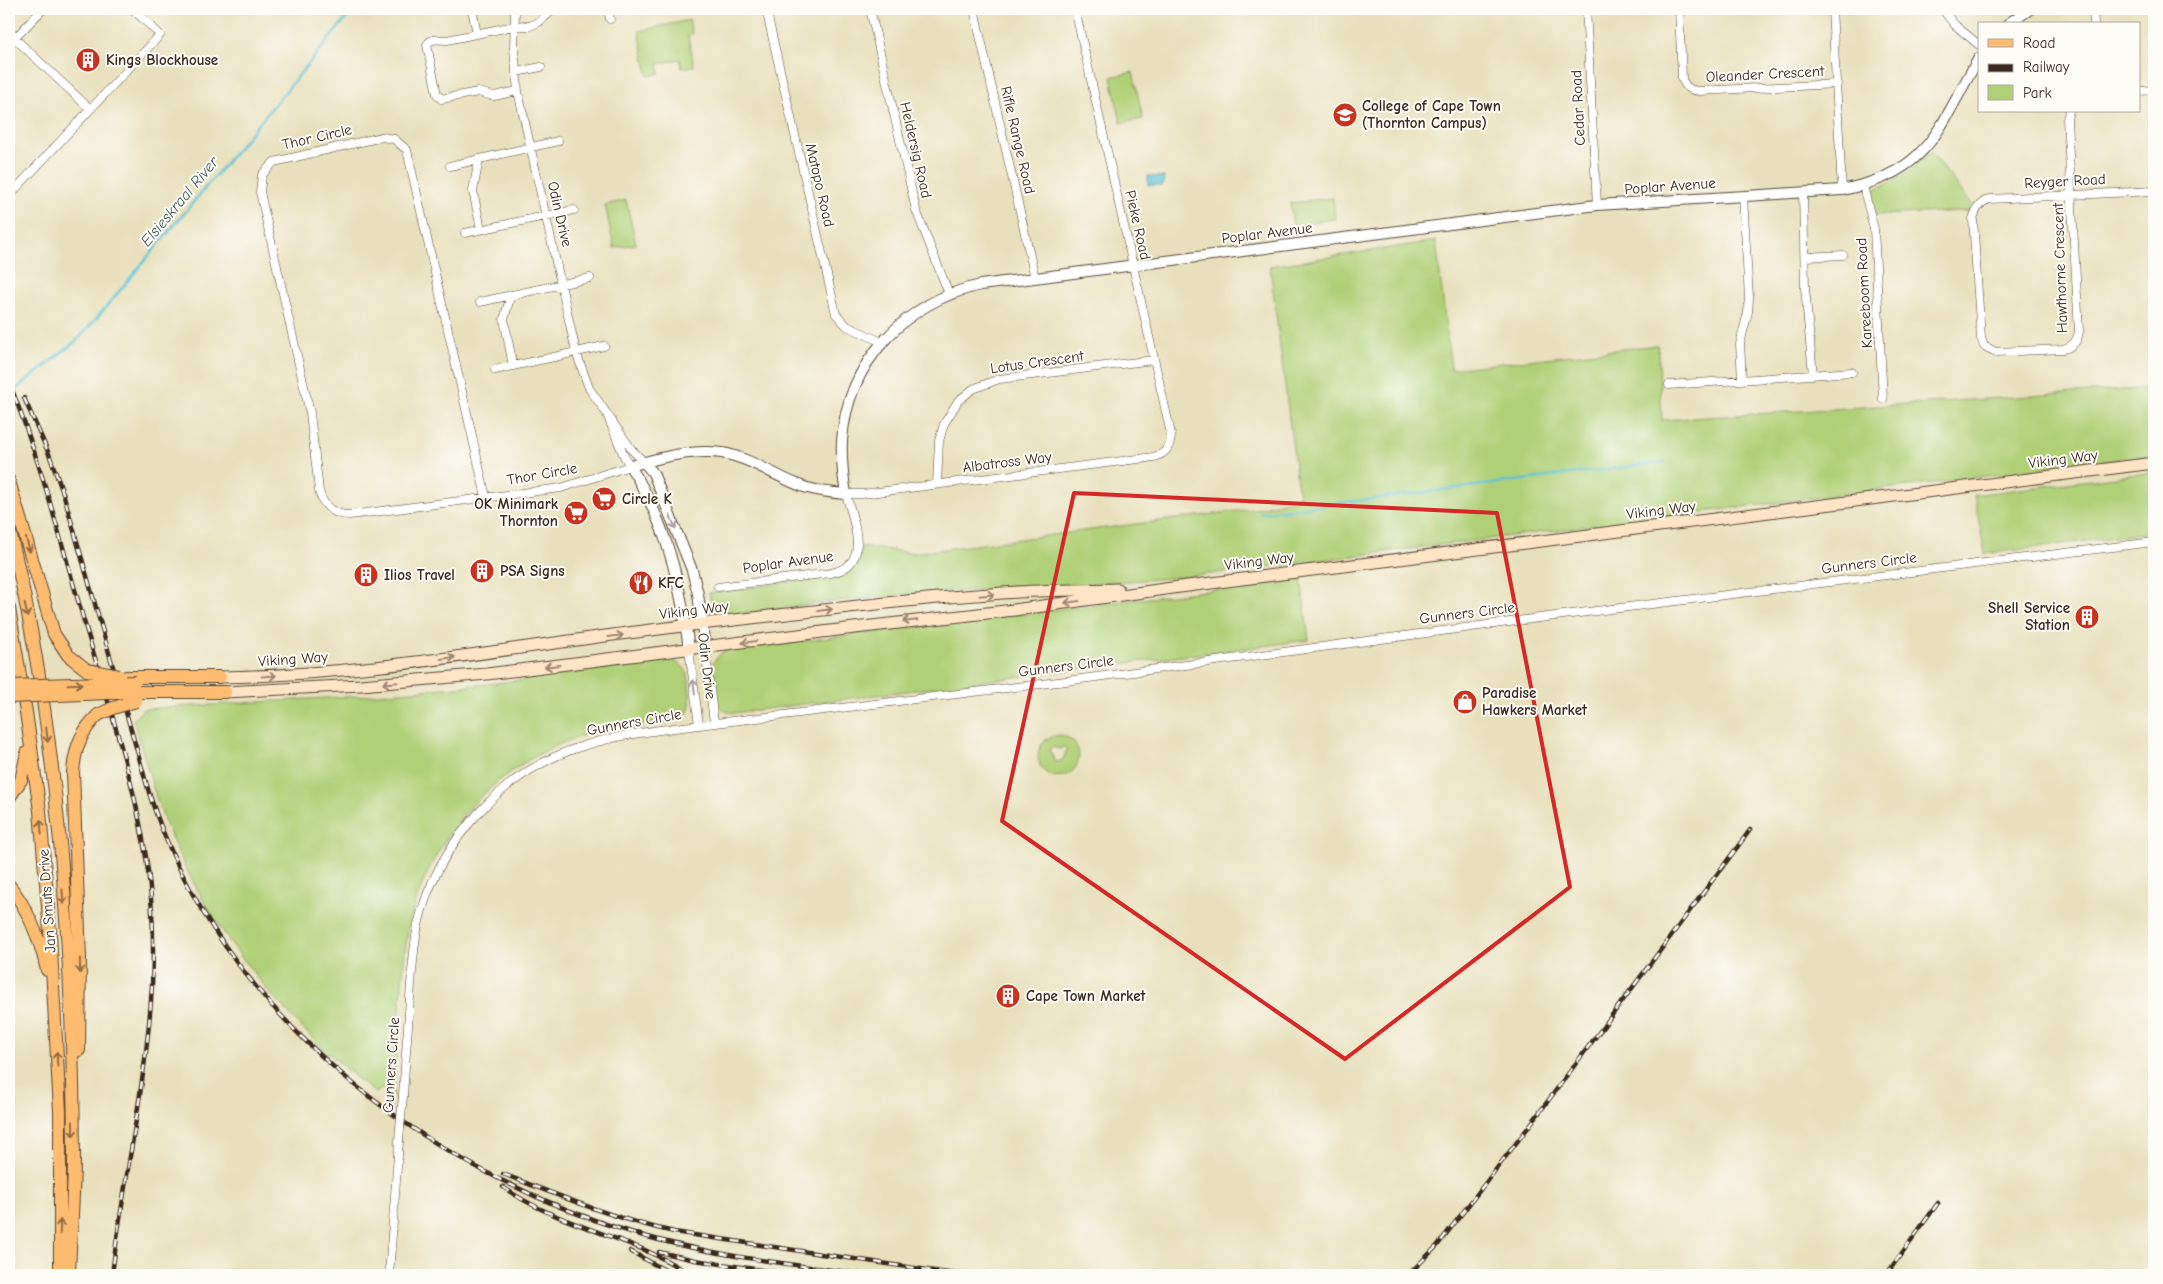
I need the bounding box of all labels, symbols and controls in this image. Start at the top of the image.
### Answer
legend [1978,22,2140,112]
text: Road [2023,34,2055,52]
building icon: Kings Blockhouse [75,47,101,73]
place label: Kings Blockhouse [106,51,218,69]
text: Railway [2023,58,2070,76]
street label: Oleander Crescent [1705,62,1826,86]
street label: Cedar Road [1567,70,1589,146]
street label: Rifle Range Road [997,84,1039,196]
text: Park [2023,84,2052,102]
place label: College of Cape Town (Thornton Campus) [1362,97,1501,132]
street label: Heldersig Road [896,100,936,200]
school or university icon: College of Cape Town (Thornton Campus) [1332,102,1358,128]
street label: Thor Circle [280,120,354,154]
street label: Matopo Road [802,141,838,229]
water label: Elsieskraal River [137,153,223,250]
street label: Reyger Road [2024,170,2106,192]
street label: Poplar Avenue [1624,174,1717,198]
street label: Odin Drive [544,180,576,249]
street label: Pieke Road [1121,188,1155,262]
street label: Hawthorne Crescent [2049,202,2071,334]
street label: Poplar Avenue [1221,218,1314,247]
street label: Kareeboom Road [1852,237,1876,349]
street label: Lotus Crescent [989,346,1086,377]
street label: Viking Way [2027,446,2099,472]
street label: Albatross Way [961,448,1053,476]
street label: Thor Circle [506,459,579,489]
supermarket icon: Circle K [591,486,617,512]
place label: Circle K [622,490,673,508]
place label: OK Minimark Thornton [474,495,559,530]
street label: Viking Way [1625,497,1697,523]
supermarket icon: OK Minimark Thornton [563,500,589,526]
one-way arrow [669,514,678,529]
one-way arrow [23,536,33,552]
street label: Poplar Avenue [742,547,835,577]
street label: Viking Way [1223,548,1295,574]
street label: Gunners Circle [1820,548,1918,578]
building icon: PSA Signs [469,558,495,584]
building icon: Ilios Travel [353,562,379,588]
place label: PSA Signs [500,562,565,580]
place label: Ilios Travel [384,566,455,584]
restaurant icon: KFC [628,570,654,596]
place label: KFC [658,574,684,592]
one-way arrow [979,590,995,600]
street label: Viking Way [658,597,730,623]
one-way arrow [1064,597,1080,607]
street label: Gunners Circle [1418,598,1516,628]
place label: Shell Service Station [1988,599,2070,634]
one-way arrow [21,602,31,618]
building icon: Shell Service Station [2074,604,2100,630]
one-way arrow [817,605,833,615]
one-way arrow [903,616,919,626]
one-way arrow [608,630,624,640]
street label: Odin Drive [694,632,720,701]
one-way arrow [742,637,758,647]
street label: Viking Way [258,648,329,670]
street label: Gunners Circle [1017,651,1115,681]
one-way arrow [440,653,456,663]
one-way arrow [544,661,560,671]
one-way arrow [261,672,277,681]
one-way arrow [382,678,398,687]
one-way arrow [66,679,83,689]
one-way arrow [689,679,699,695]
place label: Paradise Hawkers Market [1482,684,1588,719]
shop icon: Paradise Hawkers Market [1452,689,1478,715]
street label: Gunners Circle [585,705,683,739]
one-way arrow [42,727,52,743]
one-way arrow [36,819,46,835]
street label: Jan Smuts Drive [34,848,60,954]
one-way arrow [59,889,68,905]
one-way arrow [75,958,85,974]
building icon: Cape Town Market [995,983,1021,1009]
place label: Cape Town Market [1026,987,1147,1005]
street label: Gunners Circle [379,1016,403,1113]
one-way arrow [53,1051,62,1067]
one-way arrow [68,1120,78,1137]
one-way arrow [55,1219,64,1235]

